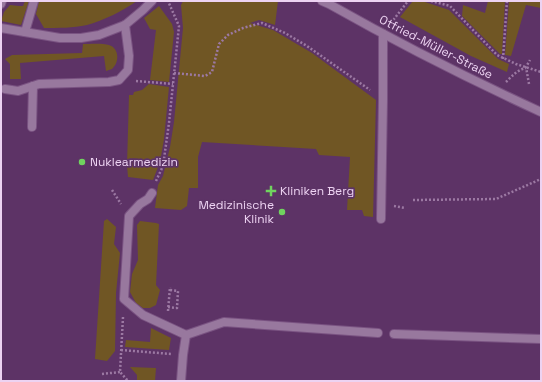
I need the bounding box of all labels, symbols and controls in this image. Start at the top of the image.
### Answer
street label: Otfried-Müller-Straße [376,11,496,83]
place label: Nuklearmedizin [90,154,178,170]
marker: Nuklearmedizin [77,157,87,167]
place label: Kliniken Berg [280,183,354,199]
marker: Kliniken Berg [265,185,277,197]
place label: Medizinische Klinik [198,197,275,227]
marker: Medizinische Klinik [277,207,287,217]

